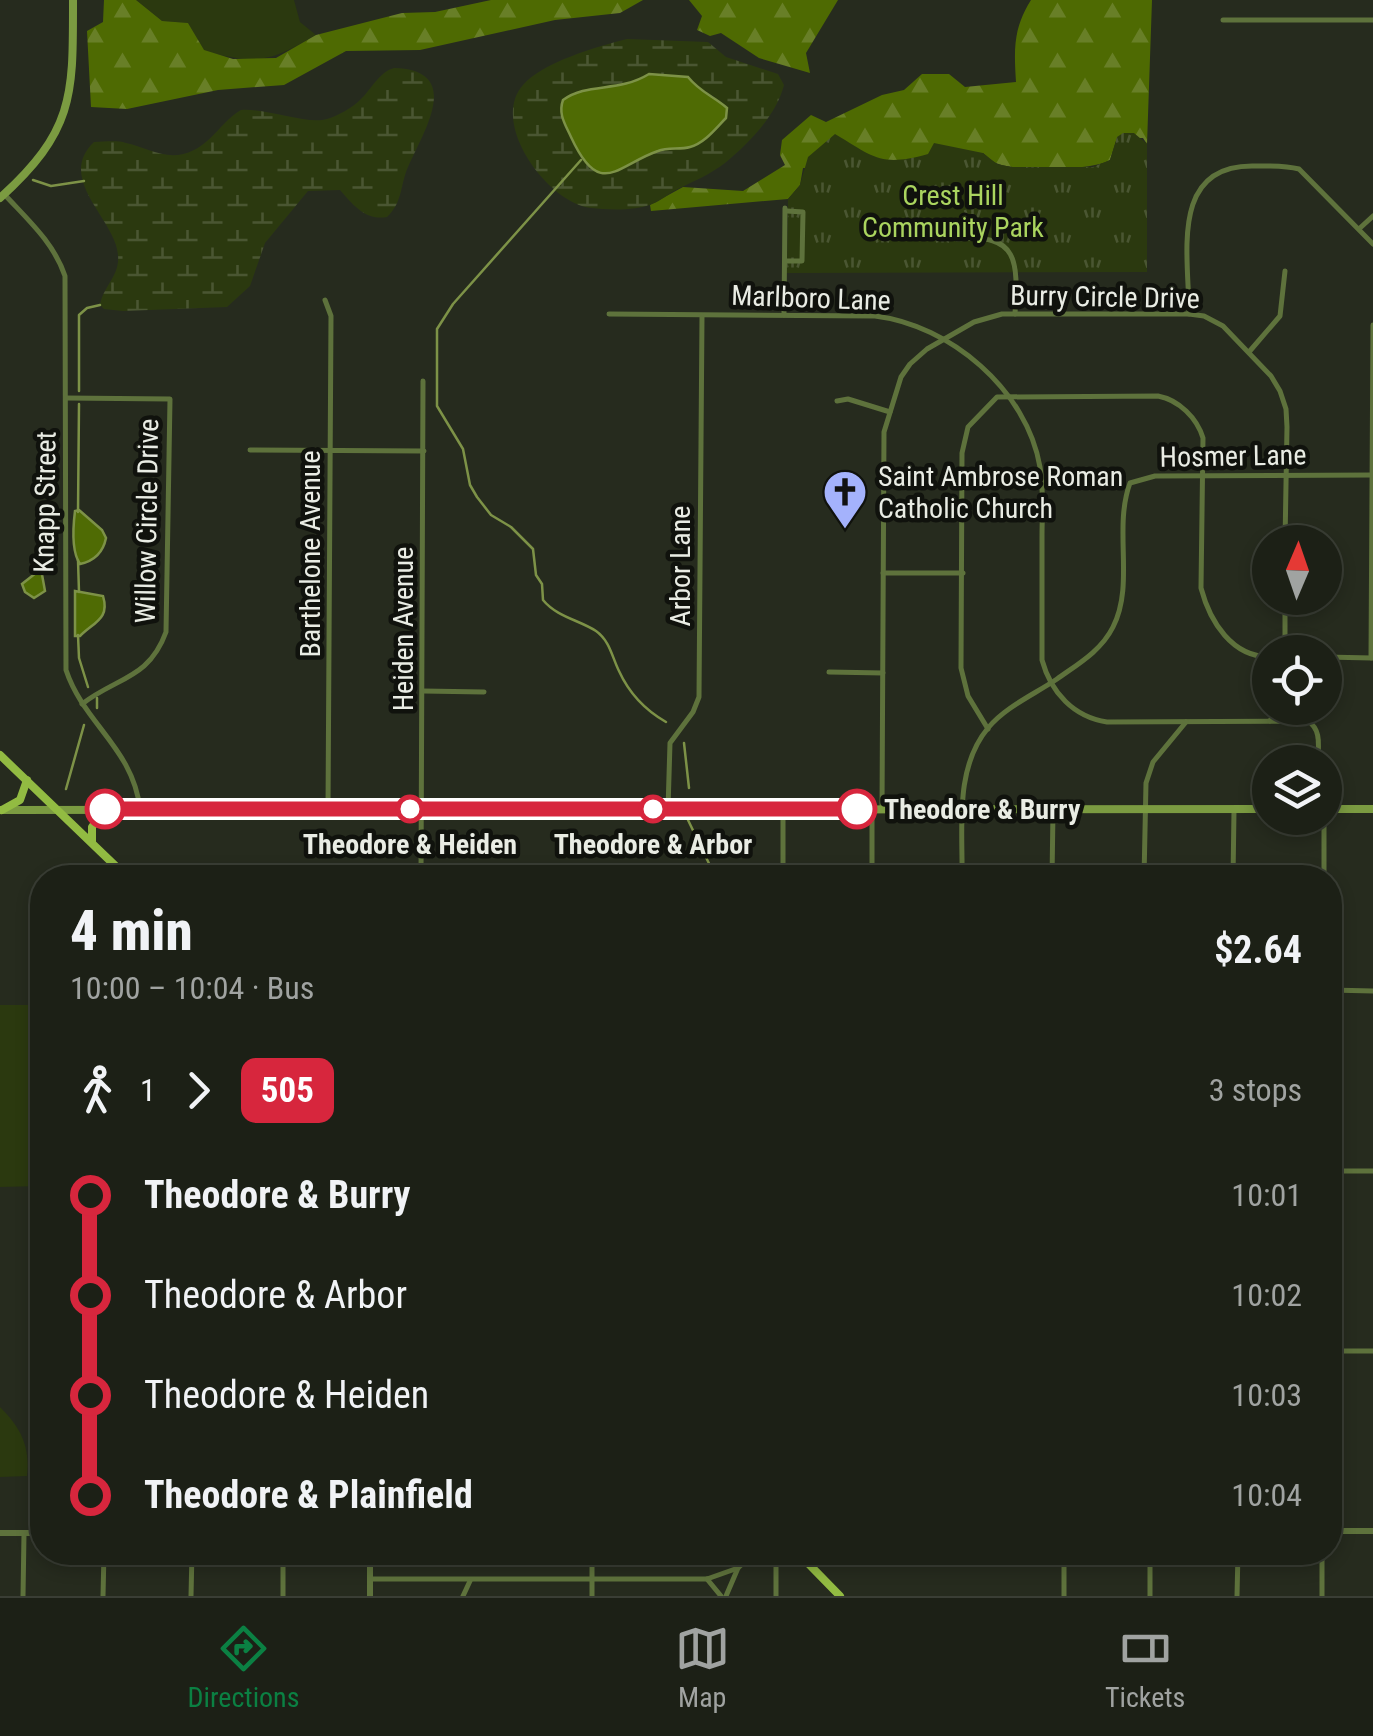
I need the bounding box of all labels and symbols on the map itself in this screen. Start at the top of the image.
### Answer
park label: Crest Hill Community Park [862,179,1044,244]
street label: Marlboro Lane [731,279,891,317]
street label: Burry Circle Drive [1010,279,1200,315]
street label: Willow Circle Drive [129,418,165,624]
street label: Knapp Street [27,431,63,573]
street label: Hosmer Lane [1159,438,1307,474]
street label: Barthelone Avenue [294,450,327,658]
place label: Saint Ambrose Roman Catholic Church [878,460,1123,525]
church icon: Saint Ambrose Roman Catholic Church [822,469,868,530]
street label: Arbor Lane [664,506,697,626]
north arrow [1252,525,1342,615]
street label: Heiden Avenue [387,547,420,711]
unlabelled marker [86,790,124,828]
marker: Theodore & Burry [838,790,876,828]
place label: Theodore & Burry [884,793,1081,826]
marker: Theodore & Heiden [397,796,423,822]
marker: Theodore & Arbor [640,796,666,822]
place label: Theodore & Heiden [303,828,517,861]
place label: Theodore & Arbor [554,828,752,861]

